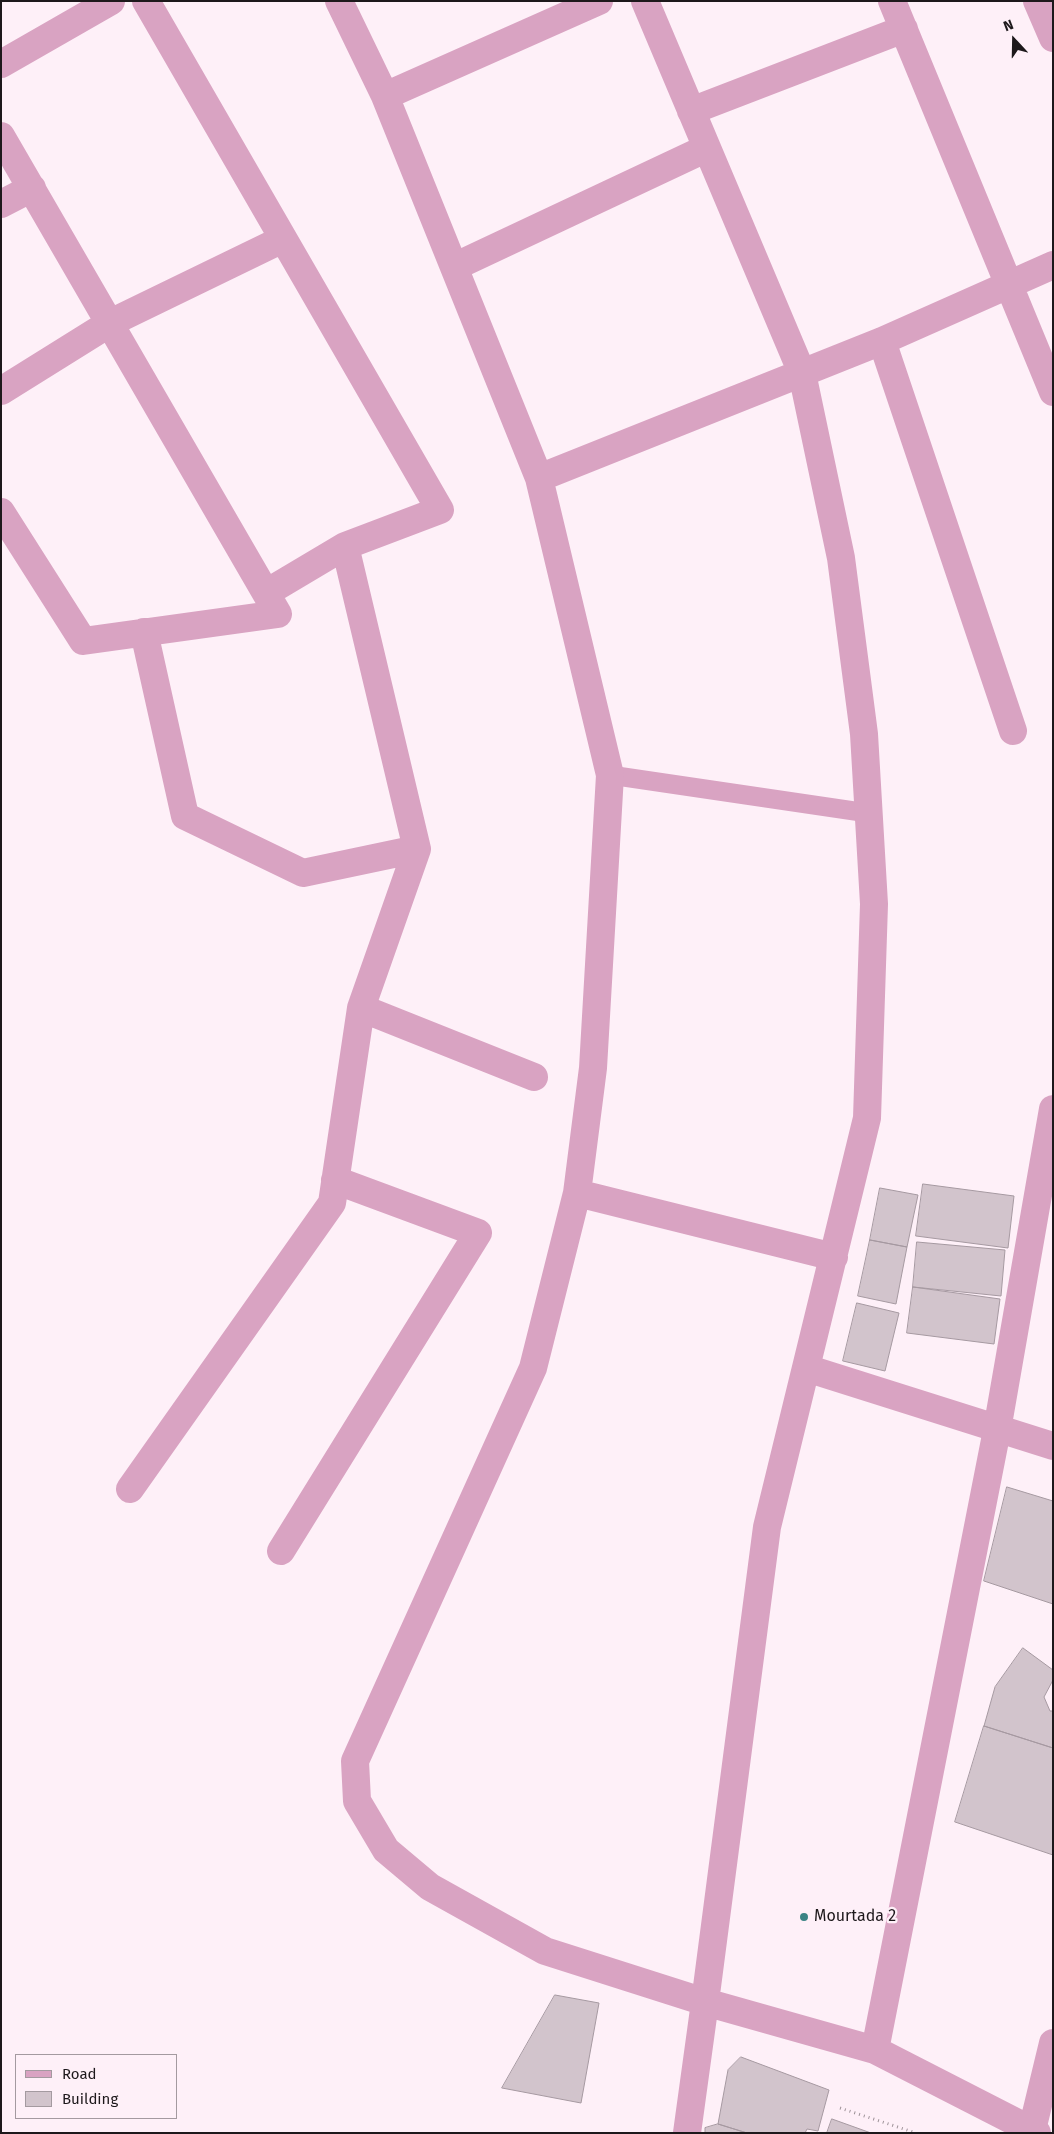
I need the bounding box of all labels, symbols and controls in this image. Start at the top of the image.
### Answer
north arrow [989,15,1039,65]
text: N [1001,16,1016,35]
place label: Mourtada 2 [814,1907,896,1927]
marker: Mourtada 2 [798,1911,810,1923]
legend [15,2054,178,2119]
text: Road [62,2065,97,2083]
text: Building [62,2090,118,2108]

